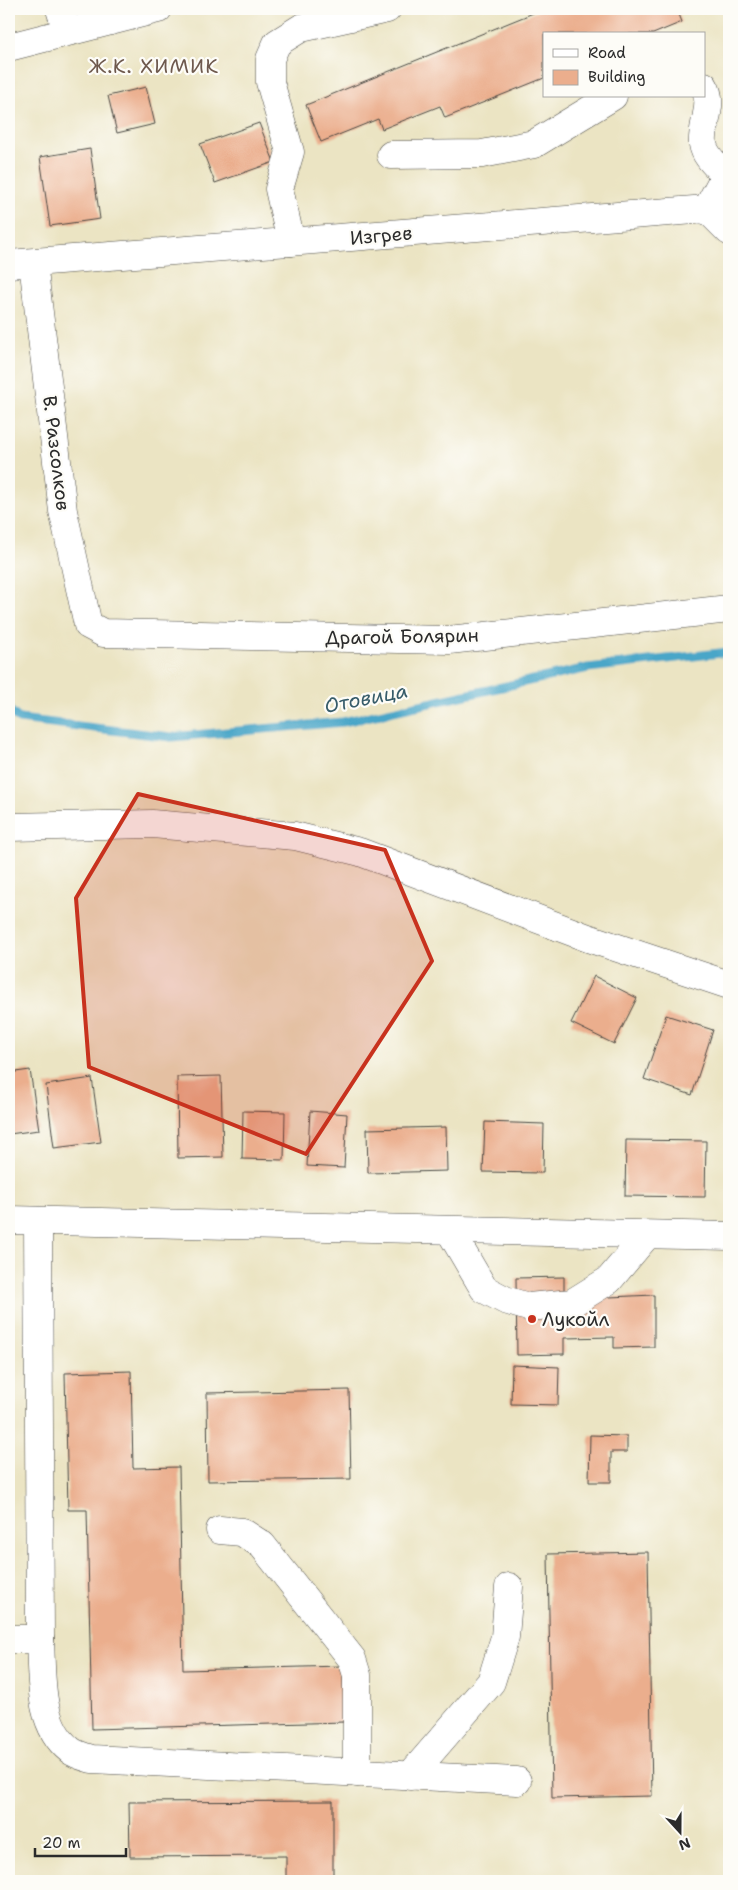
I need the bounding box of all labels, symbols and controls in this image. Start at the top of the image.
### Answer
legend [543,32,706,98]
text: Road [588,43,626,63]
district label: Ж.К. ХИМИК [89,53,219,79]
text: Building [588,67,645,87]
street label: Изгрев [349,220,413,251]
street label: В. Разсолков [37,394,76,512]
street label: Драгой Болярин [325,623,479,650]
water label: Отовица [322,677,410,719]
place label: Лукойл [542,1307,610,1332]
marker: Лукойл [526,1313,538,1325]
north arrow [656,1808,706,1858]
scale bar [35,1825,126,1857]
text: 20 m [42,1833,81,1853]
text: N [676,1834,693,1855]

